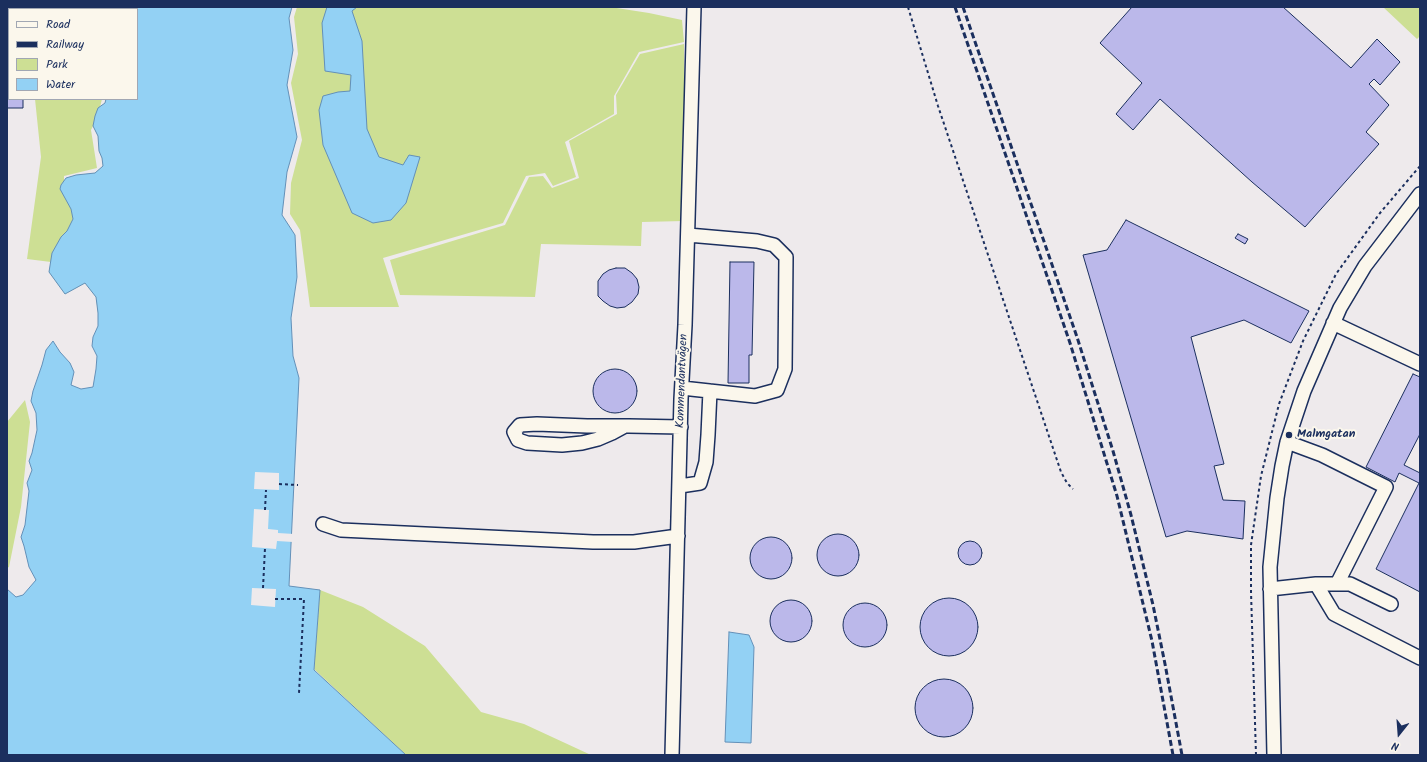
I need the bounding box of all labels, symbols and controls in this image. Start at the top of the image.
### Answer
legend [8,8,138,100]
text: Road [46,15,70,34]
text: Railway [46,35,84,54]
text: Park [46,55,68,74]
text: Water [46,75,75,94]
street label: Kommendantvägen [674,334,692,428]
place label: Malmgatan [1297,428,1355,442]
marker: Malmgatan [1284,430,1294,440]
north arrow [1379,714,1419,754]
text: N [1390,736,1401,755]

